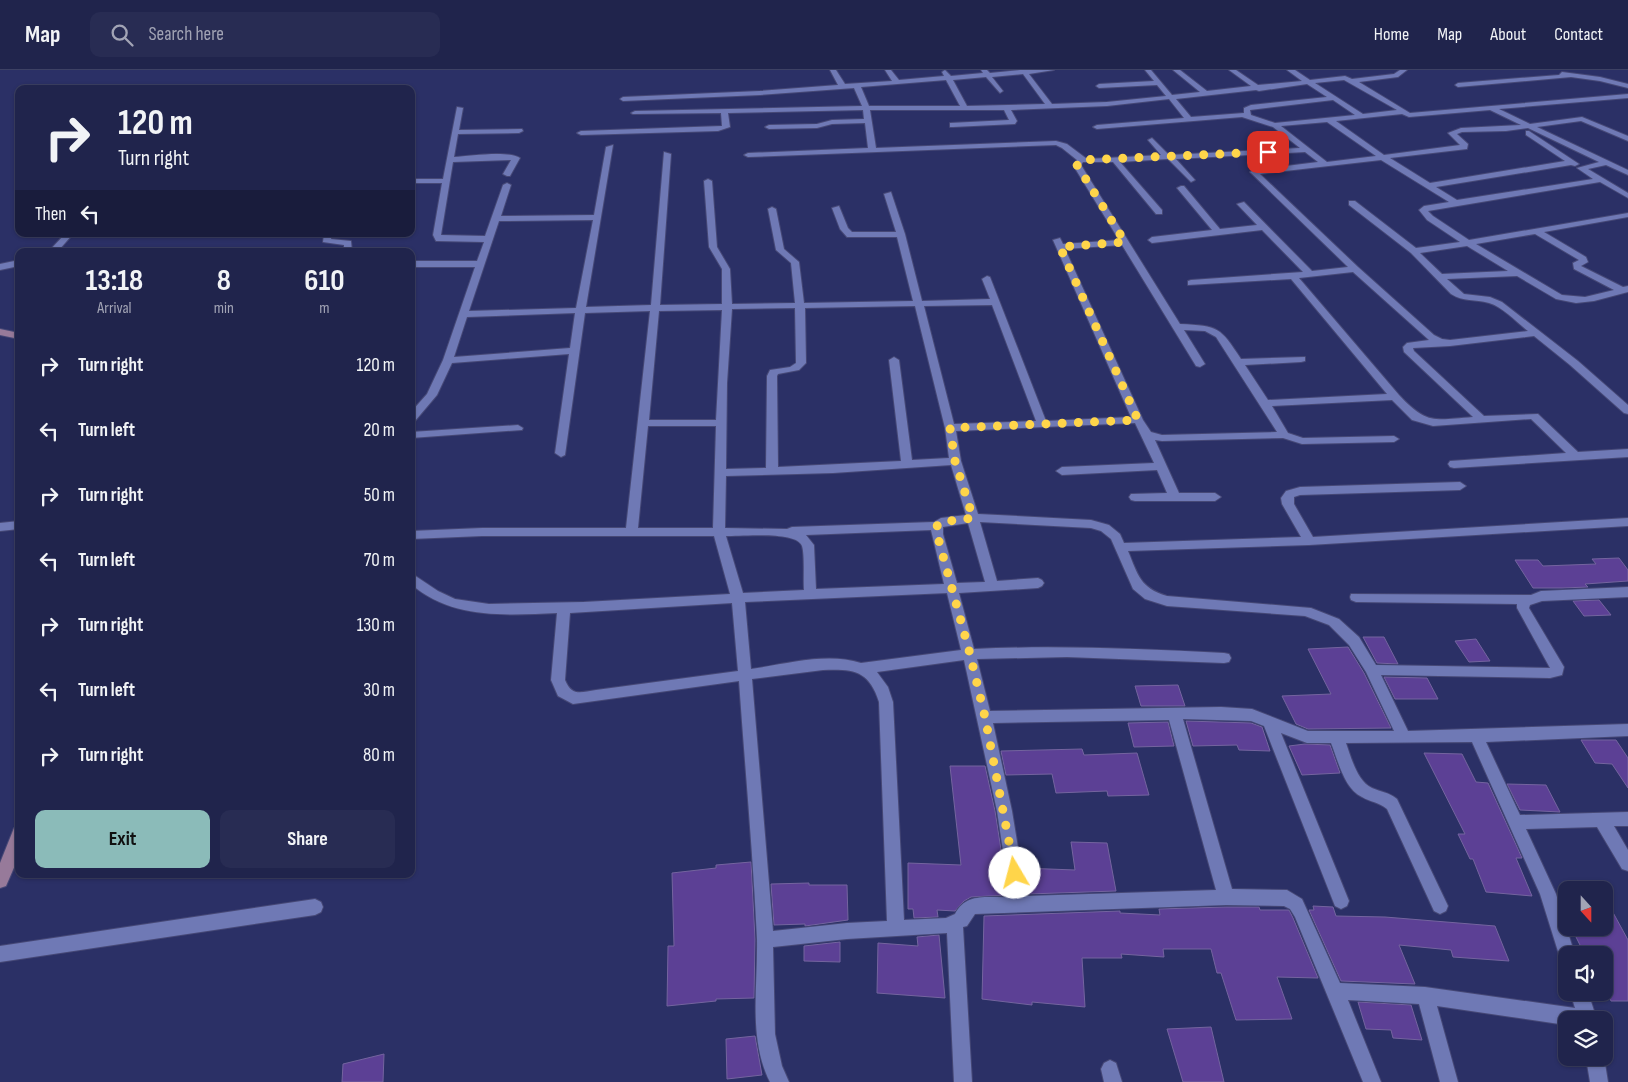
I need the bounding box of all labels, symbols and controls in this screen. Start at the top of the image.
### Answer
search box [90,12,440,57]
text: Map [25,20,60,49]
icon: search [108,21,136,49]
text: Search here [148,23,224,46]
text: Home [1374,24,1409,45]
text: Map [1437,24,1462,45]
text: About [1490,24,1526,45]
text: Contact [1554,24,1603,45]
text: 120 m [118,102,193,145]
icon: right [35,105,100,170]
pin [1247,131,1289,173]
icon: arrive [1254,138,1282,166]
text: Turn right [118,145,189,172]
icon: left [76,200,104,228]
text: Then [35,203,66,226]
text: 13:18 [85,263,143,299]
text: 8 [217,263,231,299]
text: 610 [304,263,345,299]
text: Arrival [97,299,132,318]
text: min [214,299,234,318]
text: m [319,299,330,318]
icon: right [35,352,63,380]
text: Turn right [78,354,143,377]
text: 120 m [357,354,395,377]
icon: left [35,417,63,445]
text: Turn left [78,419,135,442]
text: 20 m [363,419,395,442]
icon: right [35,482,63,510]
text: Turn right [78,484,143,507]
text: 50 m [364,484,395,507]
icon: left [35,547,63,575]
text: Turn left [78,549,135,572]
text: 70 m [364,549,395,572]
icon: right [35,612,63,640]
text: Turn right [78,614,143,637]
text: 130 m [357,614,395,637]
icon: left [35,677,63,705]
text: Turn left [78,679,135,702]
text: 30 m [363,679,395,702]
icon: right [35,742,63,770]
text: Turn right [78,744,143,767]
text: 80 m [363,744,395,767]
button: Exit [35,810,210,868]
button: Share [220,810,395,868]
position arrow [988,846,1040,898]
north arrow [1558,881,1612,936]
map controls [1558,881,1613,1066]
button: sound [1558,946,1613,1001]
button: layers [1558,1011,1613,1066]

